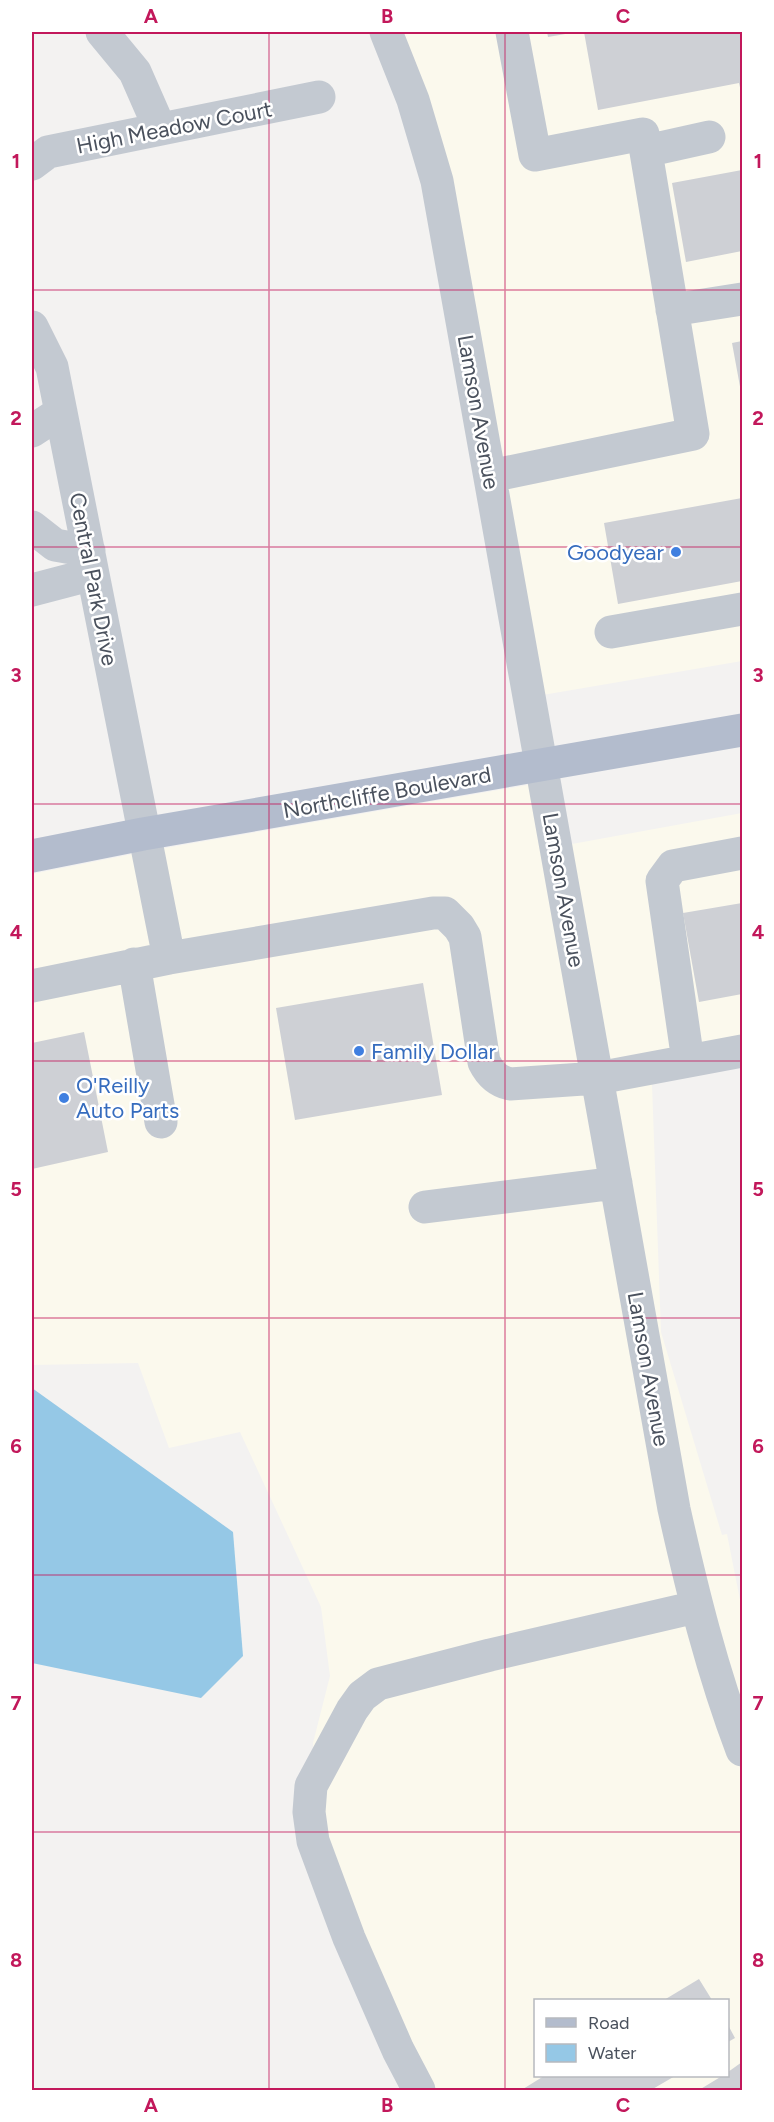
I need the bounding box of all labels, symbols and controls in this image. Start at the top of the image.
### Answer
text: A [144,4,159,28]
text: B [381,4,393,28]
text: C [616,4,630,28]
street label: High Meadow Court [74,95,274,160]
text: 1 [12,149,20,173]
text: 1 [754,149,762,173]
street label: Lamson Avenue [452,333,505,491]
text: 2 [10,406,22,430]
text: 2 [752,406,764,430]
street label: Central Park Drive [64,490,124,668]
place label: Goodyear [567,539,665,566]
marker: Goodyear [669,545,683,559]
text: 3 [10,663,22,687]
text: 3 [752,663,764,687]
street label: Northcliffe Boulevard [281,761,493,824]
street label: Lamson Avenue [537,811,590,969]
text: 4 [10,920,23,944]
text: 4 [752,920,765,944]
place label: Family Dollar [371,1038,497,1065]
marker: Family Dollar [352,1044,366,1058]
place label: O'Reilly Auto Parts [76,1072,179,1124]
marker: O'Reilly Auto Parts [57,1091,71,1105]
text: 5 [10,1177,22,1201]
text: 5 [752,1177,764,1201]
street label: Lamson Avenue [622,1290,675,1448]
text: 6 [10,1434,22,1458]
text: 6 [752,1434,764,1458]
text: 7 [10,1691,22,1715]
text: 7 [752,1691,764,1715]
text: 8 [10,1948,22,1972]
text: 8 [752,1948,764,1972]
legend [534,1999,729,2077]
text: Road [588,2012,629,2034]
text: Water [588,2042,636,2064]
text: A [144,2093,159,2117]
text: B [381,2093,393,2117]
text: C [616,2093,630,2117]

